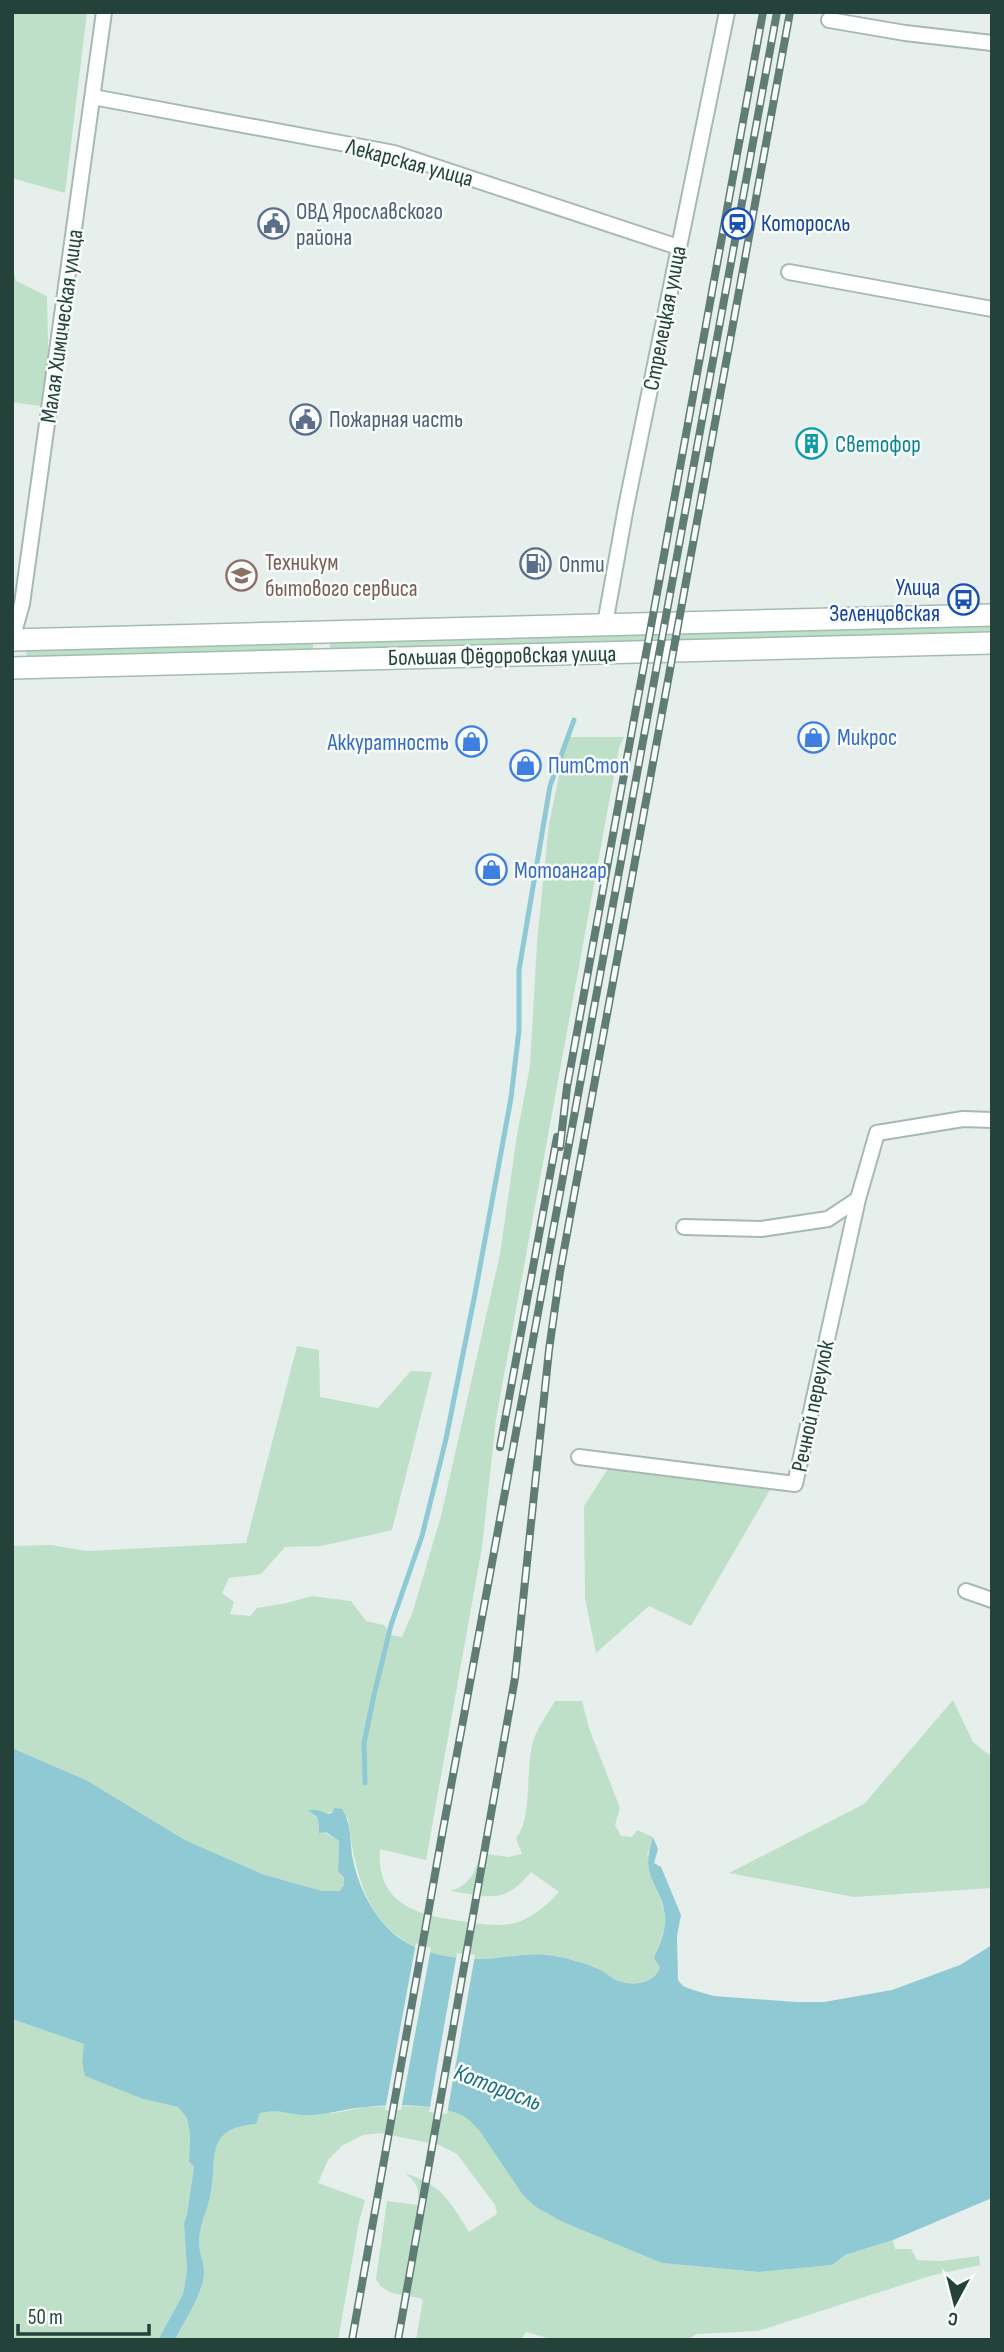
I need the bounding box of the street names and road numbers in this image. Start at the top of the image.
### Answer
street label: Лекарская улица [342,132,476,193]
street label: Малая Химическая улица [35,228,89,425]
street label: Стрелецкая улица [637,244,693,393]
street label: Большая Фёдоровская улица [388,640,616,672]
street label: Речной переулок [785,1338,841,1474]

